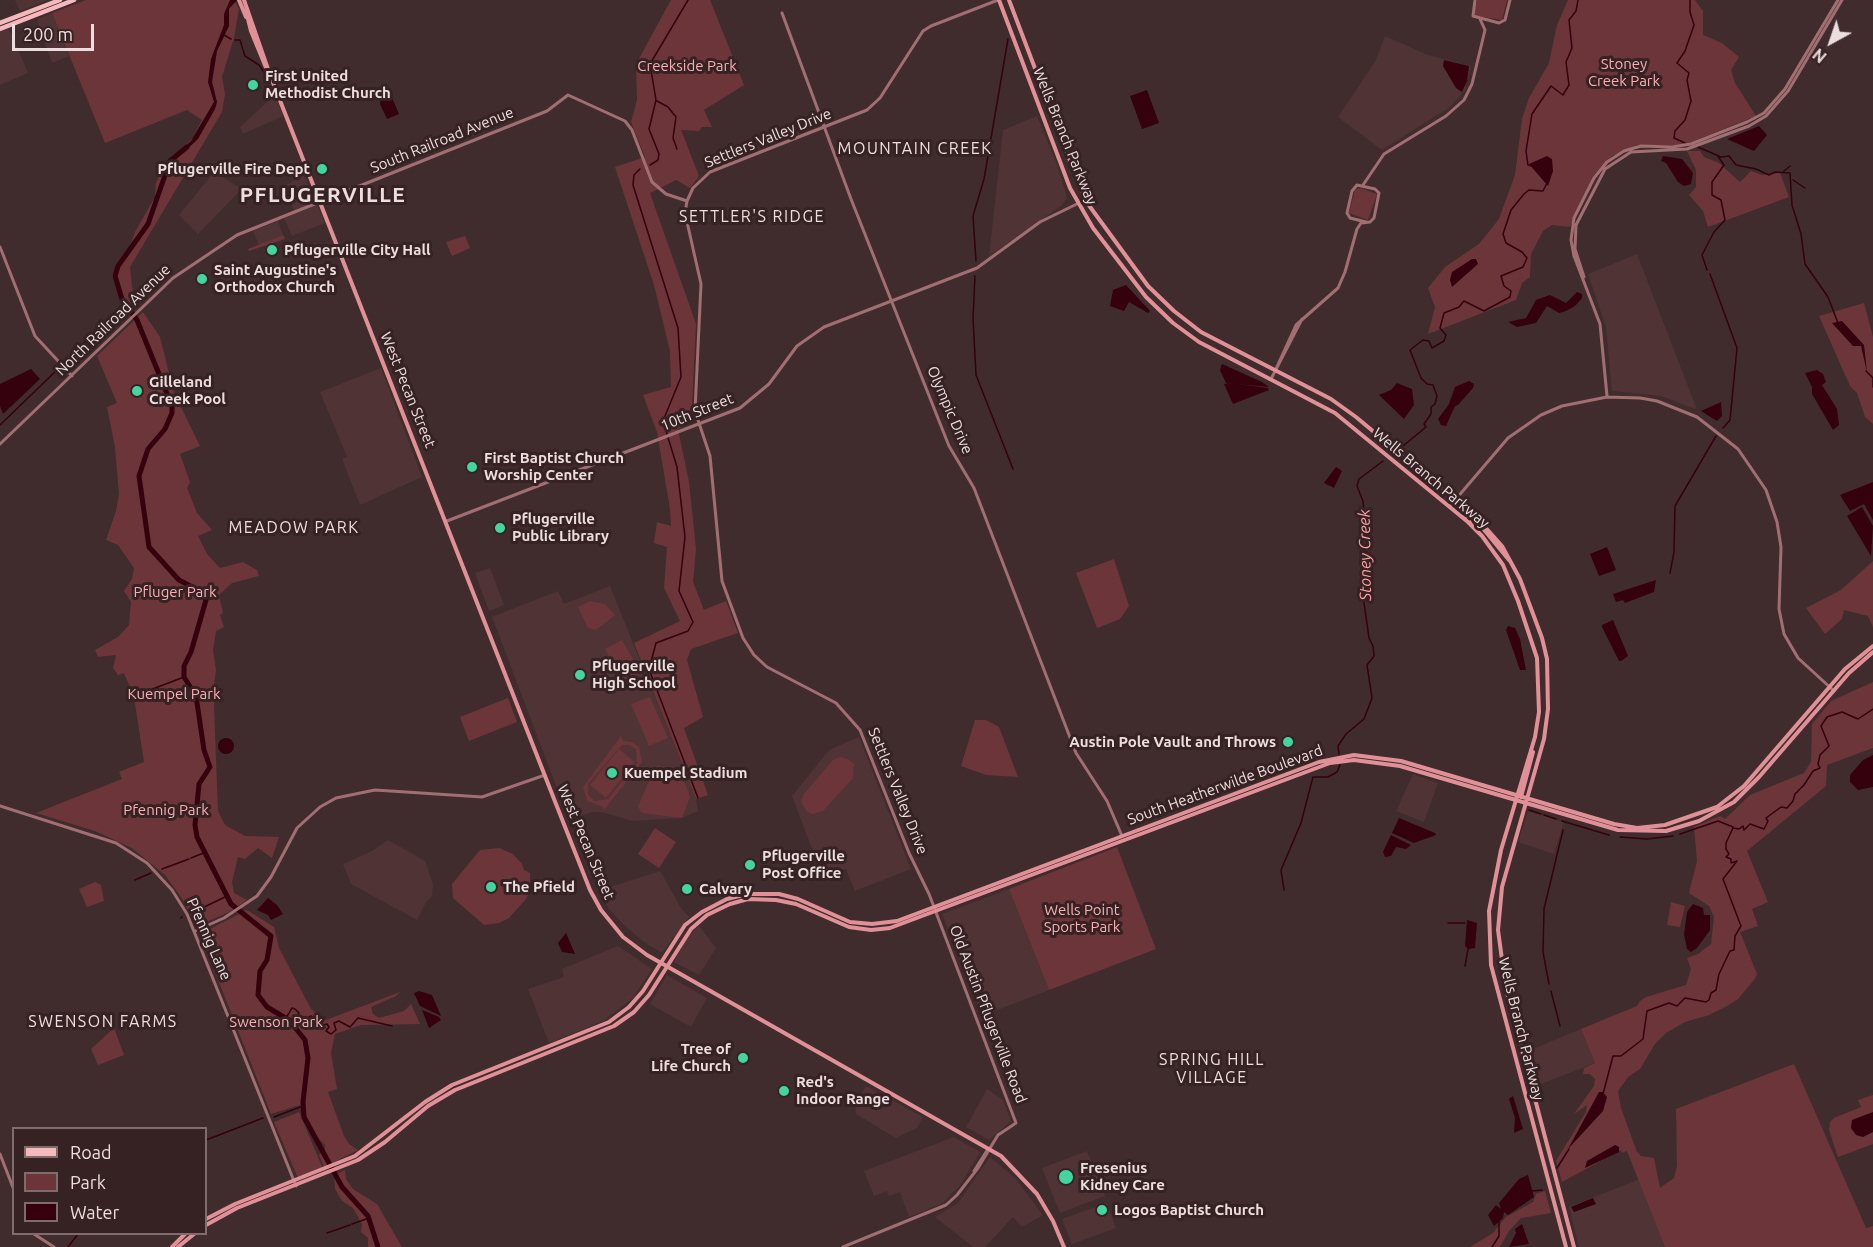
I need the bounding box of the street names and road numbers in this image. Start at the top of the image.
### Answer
street label: Wells Branch Parkway [1029,65,1101,207]
street label: South Railroad Avenue [368,103,516,177]
street label: Settlers Valley Drive [702,104,834,172]
street label: North Railroad Avenue [52,261,174,379]
street label: West Pecan Street [377,329,439,451]
street label: Olympic Drive [923,363,977,457]
street label: 10th Street [658,389,736,435]
street label: Wells Branch Parkway [1369,424,1493,532]
street label: Settlers Valley Drive [864,725,932,857]
street label: South Heatherwilde Boulevard [1125,741,1325,829]
street label: West Pecan Street [554,782,618,902]
street label: Pfennig Lane [183,895,235,983]
street label: Old Austin Pflugerville Road [946,922,1030,1106]
street label: Wells Branch Parkway [1495,956,1547,1102]

